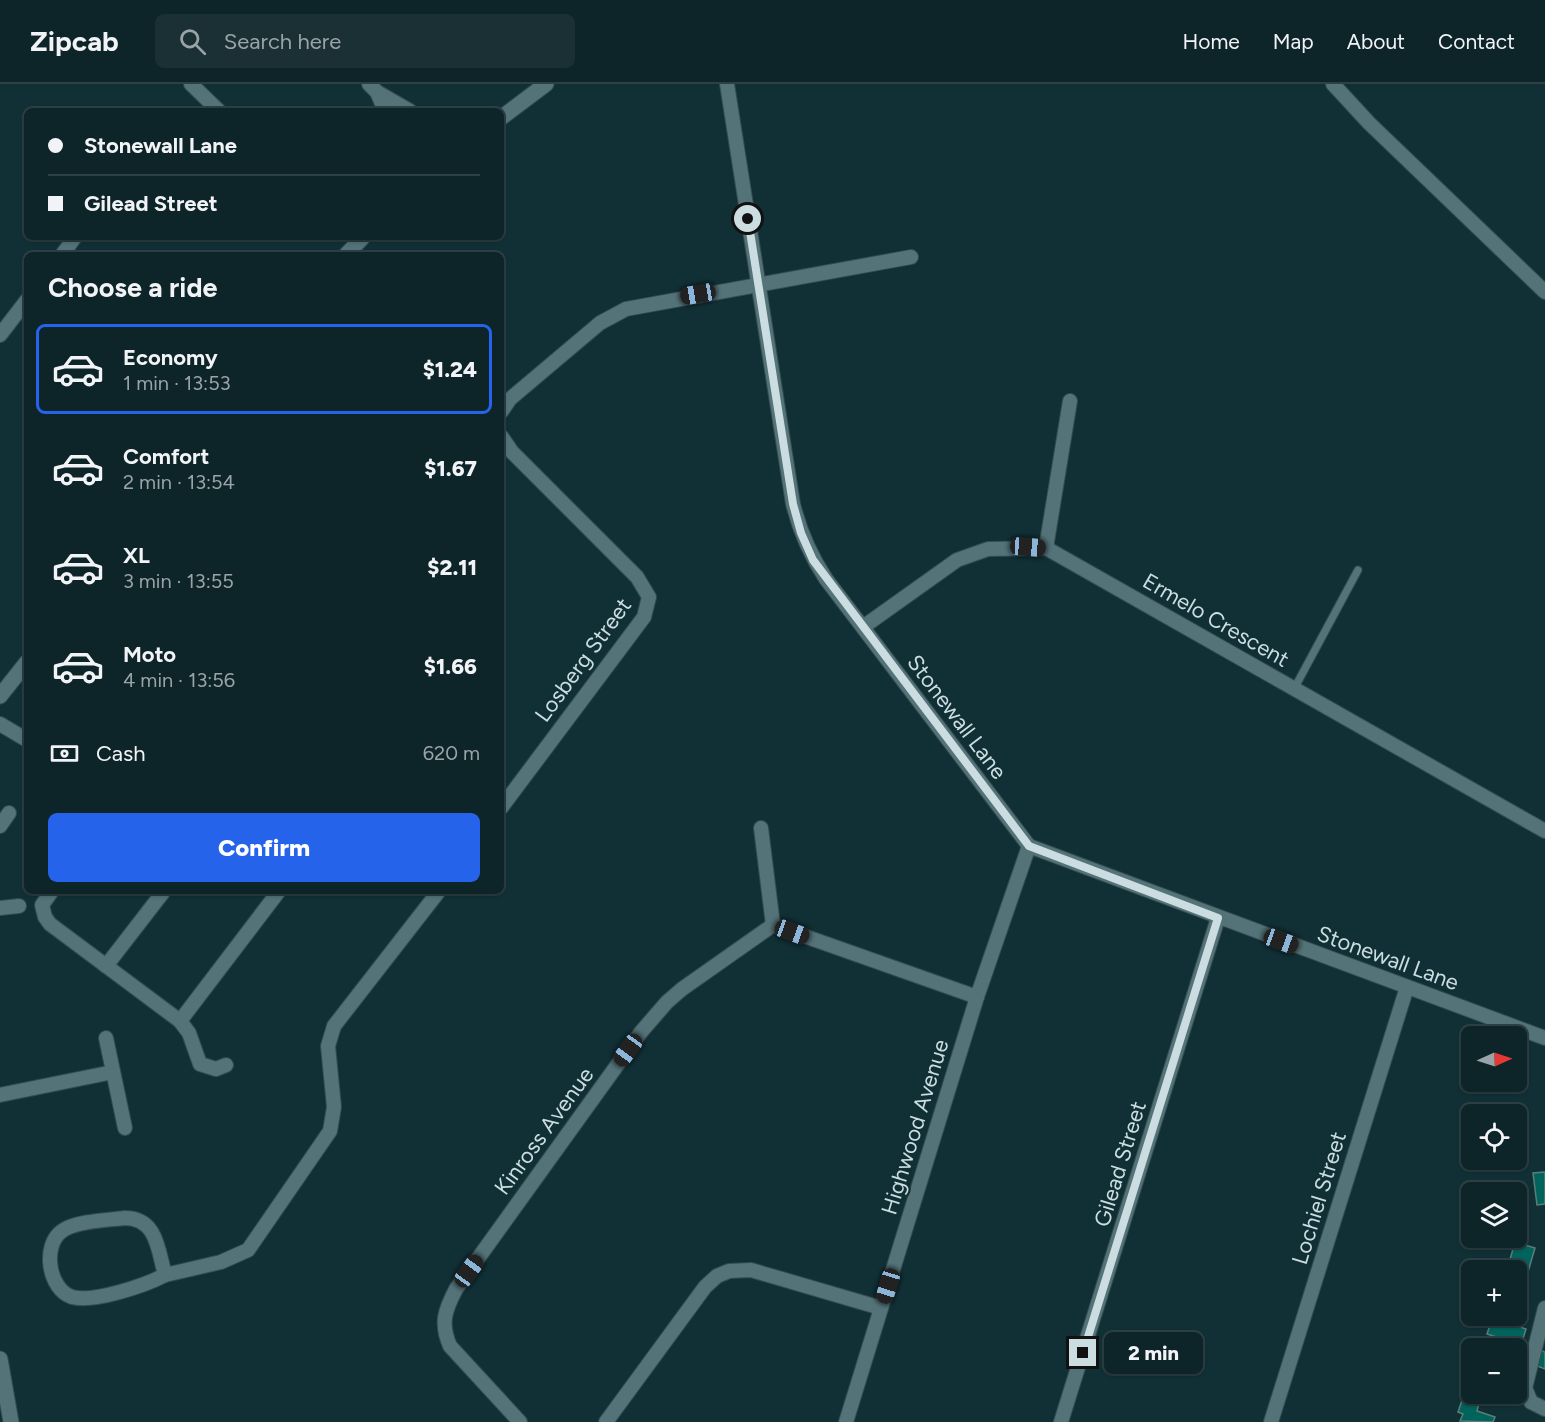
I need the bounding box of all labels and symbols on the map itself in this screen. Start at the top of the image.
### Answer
route start [734,205,761,232]
car [679,282,717,306]
car [1009,537,1047,557]
street label: Ermelo Crescent [1138,567,1294,673]
street label: Losberg Street [529,593,637,727]
street label: Stonewall Lane [901,649,1013,785]
car [772,917,812,947]
street label: Stonewall Lane [1313,920,1463,996]
car [1261,926,1301,956]
north arrow [1461,1026,1527,1092]
car [610,1030,646,1070]
street label: Highwood Avenue [876,1036,954,1218]
street label: Kinross Avenue [489,1062,599,1200]
street label: Gilead Street [1088,1098,1152,1230]
street label: Lochiel Street [1286,1128,1352,1268]
car [451,1251,487,1291]
car [874,1266,902,1306]
callout: 2 min [1104,1332,1203,1374]
route end [1069,1339,1096,1366]

